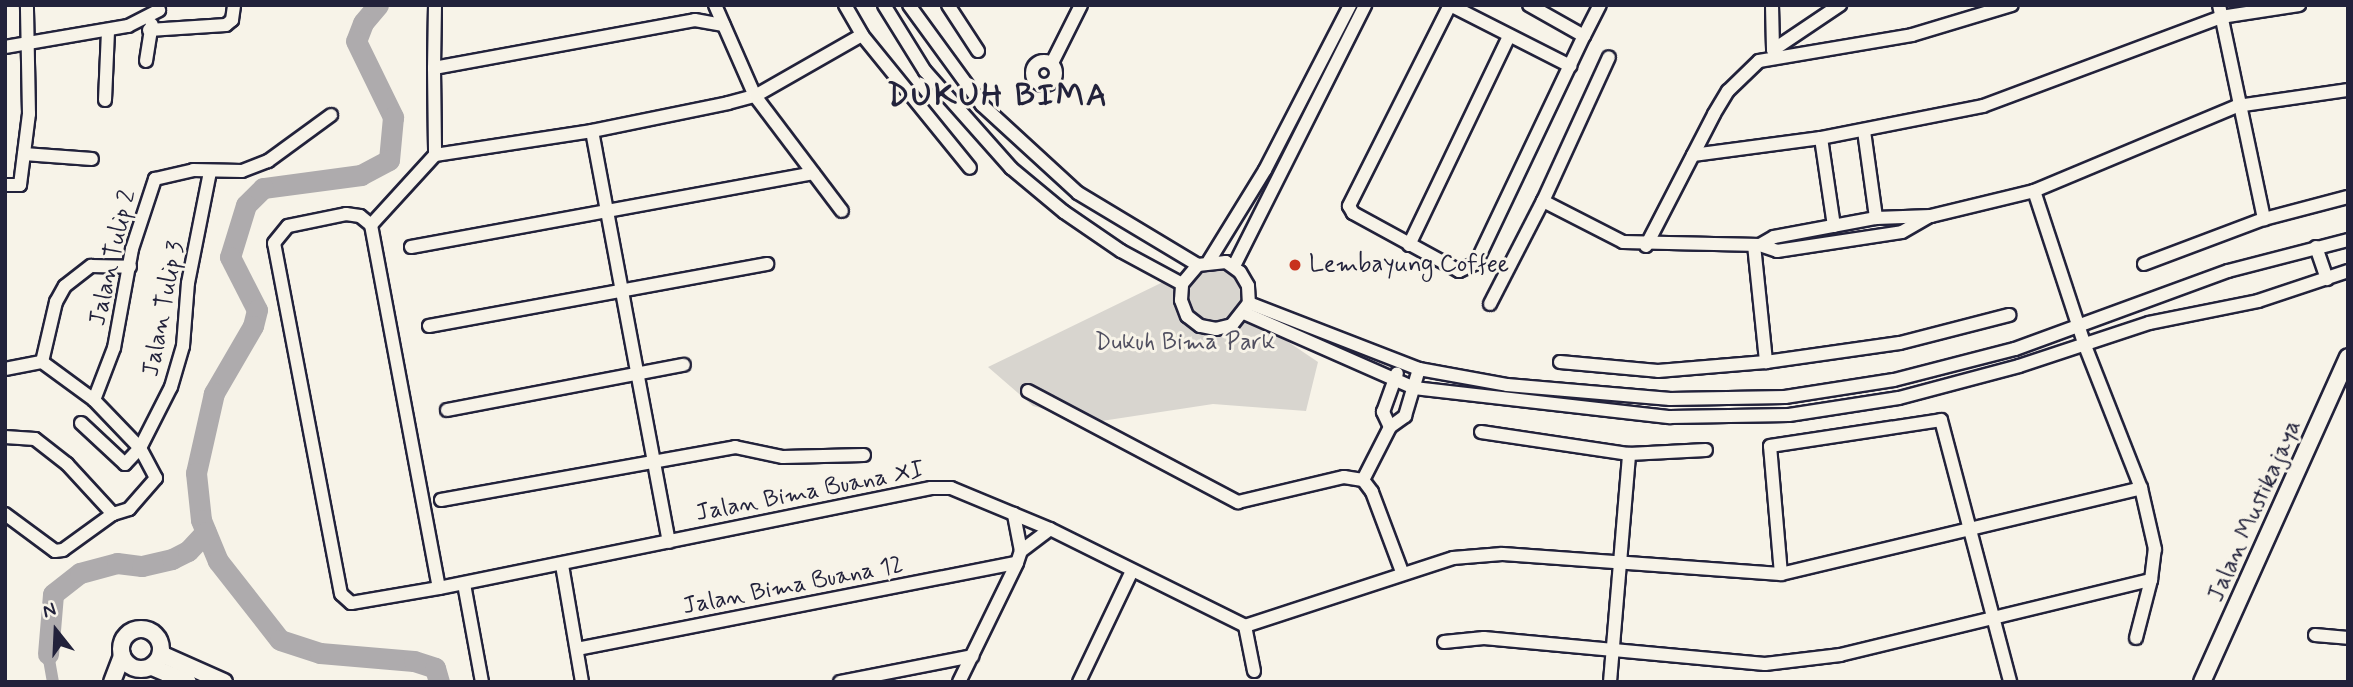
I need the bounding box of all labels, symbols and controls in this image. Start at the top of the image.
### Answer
district label: DUKUH BIMA [888,77,1108,115]
street label: Jalan Tulip 2 [84,190,142,326]
street label: Jalan Tulip 3 [137,242,191,376]
place label: Lembayung Coffee [1309,251,1509,279]
marker: Lembayung Coffee [1287,257,1303,273]
park label: Dukuh Bima Park [1097,329,1273,357]
street label: Jalan Mustikajaya [2202,417,2308,605]
street label: Jalan Bima Buana XI [694,456,926,528]
street label: Jalan Bima Buana 12 [680,550,906,622]
north arrow [21,596,91,666]
text: N [39,597,59,624]

